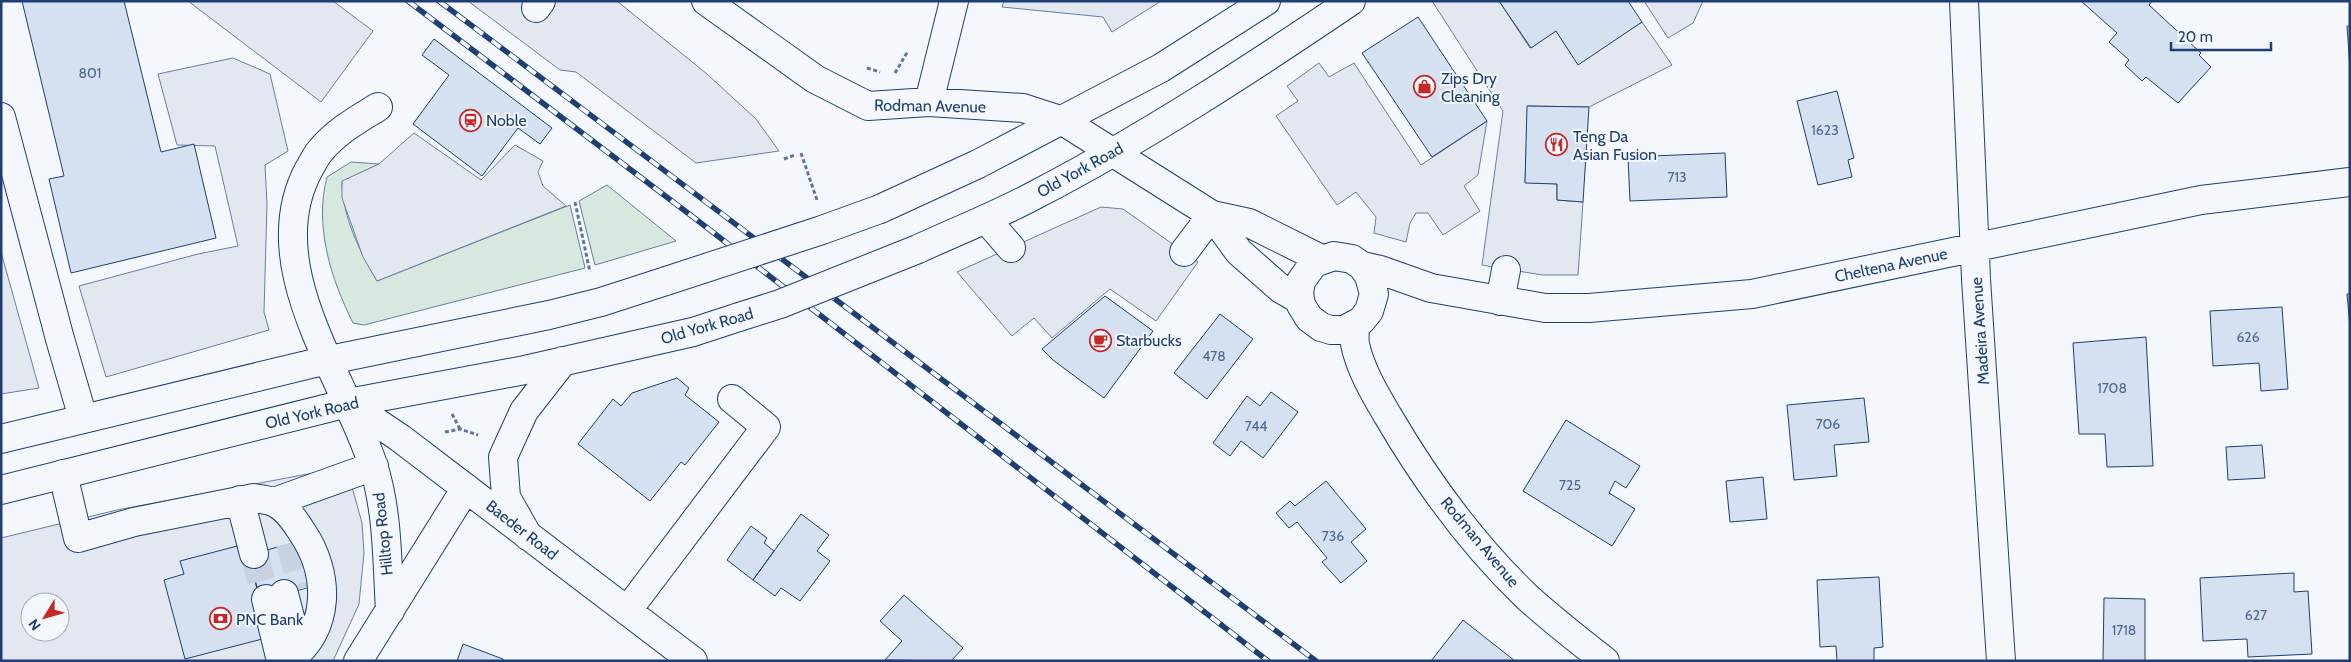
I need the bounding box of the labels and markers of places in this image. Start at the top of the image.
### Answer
place label: Zips Dry Cleaning [1441,69,1501,106]
shop icon: Zips Dry Cleaning [1413,75,1437,99]
station icon: Noble [458,108,482,132]
place label: Noble [486,111,527,130]
place label: Teng Da Asian Fusion [1573,127,1657,164]
restaurant icon: Teng Da Asian Fusion [1545,133,1569,157]
cafe icon: Starbucks [1088,328,1112,352]
place label: Starbucks [1116,331,1182,350]
bank icon: PNC Bank [208,607,232,631]
place label: PNC Bank [236,610,304,629]

